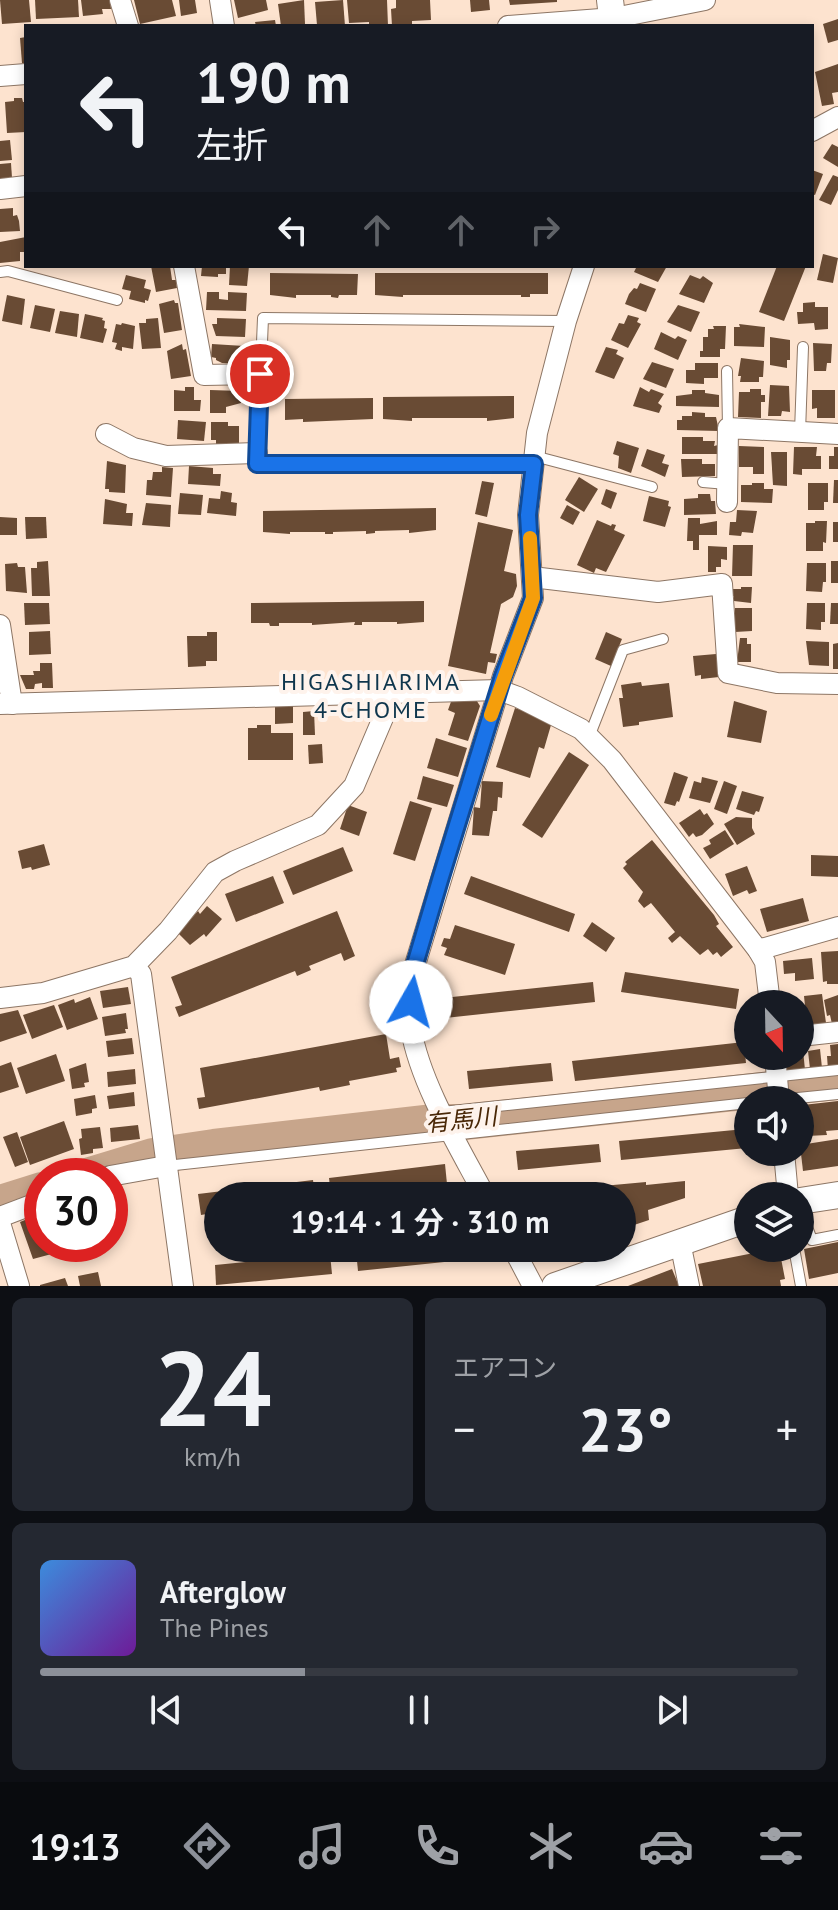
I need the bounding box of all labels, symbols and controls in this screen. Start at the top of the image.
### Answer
text: 190 m [196,46,351,118]
icon: left [64,56,168,160]
text: 左折 [196,121,268,168]
icon: left [271,208,315,252]
icon: ahead [355,208,399,252]
icon: ahead [439,208,483,252]
icon: right [523,208,567,252]
pin [226,340,294,408]
icon: arrive [238,352,282,396]
district label: HIGASHIARIMA 4-CHOME [281,666,461,725]
position arrow [369,960,453,1044]
north arrow [734,990,814,1070]
map controls [734,990,814,1262]
button: sound [734,1086,814,1166]
water label: 有馬川 [424,1100,501,1139]
speed limit sign: 30 [24,1158,128,1262]
button: layers [734,1182,814,1262]
text: 19:14 · 1 分 · 310 m [290,1202,550,1241]
text: 24 [154,1320,271,1455]
text: エアコン [453,1351,557,1384]
text: 23° [578,1390,673,1468]
text: − [453,1400,475,1457]
text: + [776,1400,798,1457]
text: km/h [184,1440,241,1473]
text: Afterglow [160,1572,286,1611]
text: The Pines [160,1611,269,1644]
icon: previous [144,1688,188,1732]
icon: pause [397,1688,441,1732]
icon: next [650,1688,694,1732]
icon: directions [179,1818,235,1874]
icon: music [294,1818,350,1874]
icon: phone [409,1818,465,1874]
icon: climate [523,1818,579,1874]
icon: car [638,1818,694,1874]
icon: filters [753,1818,809,1874]
text: 19:13 [29,1823,121,1870]

